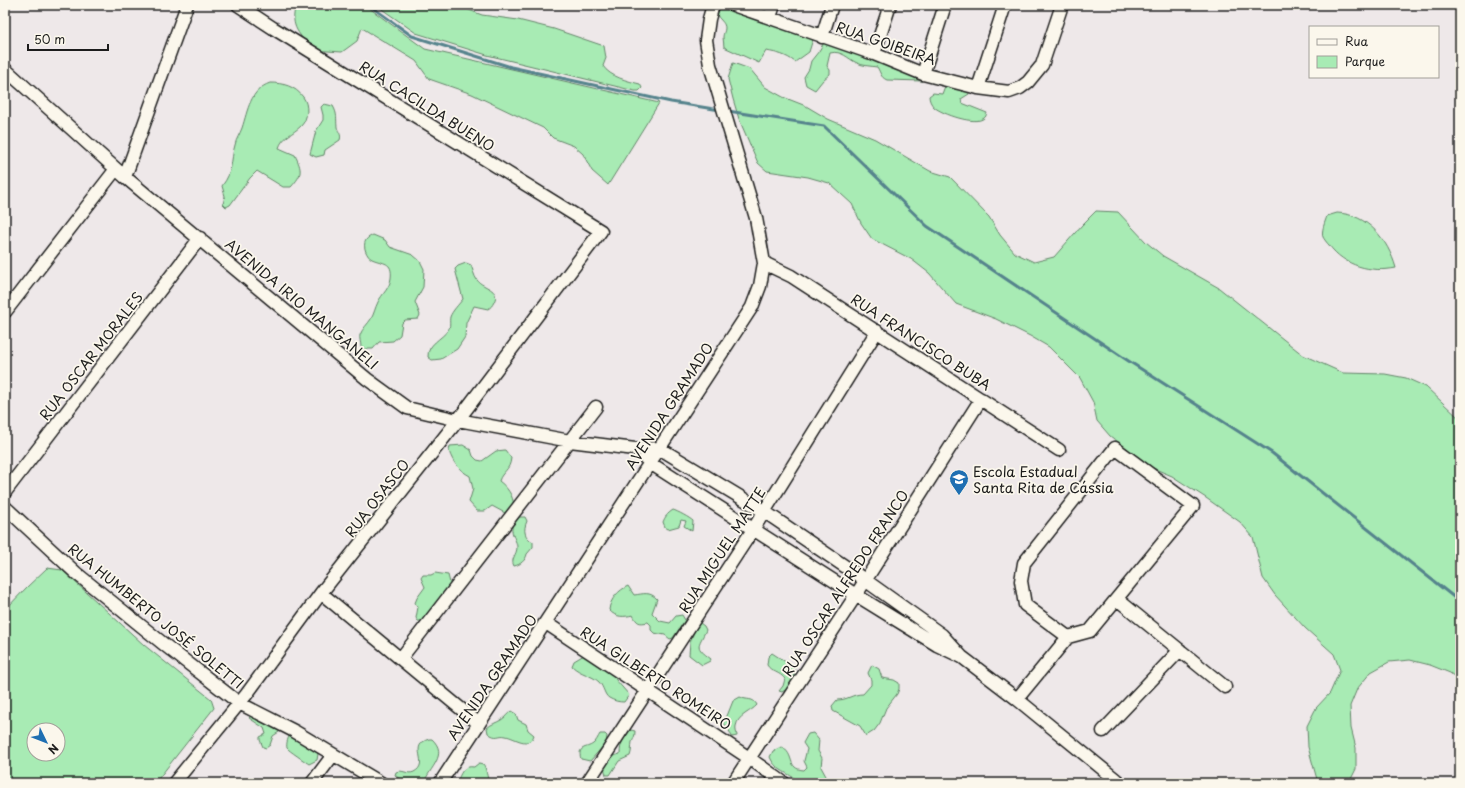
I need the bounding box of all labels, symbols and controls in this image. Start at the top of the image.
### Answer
street label: RUA GOIBEIRA [833,16,939,70]
scale bar [28,26,108,52]
legend [1309,26,1439,78]
text: 50 m [34,30,65,48]
text: Rua [1345,32,1369,50]
text: Parque [1345,52,1385,70]
street label: RUA CACILDA BUENO [355,56,499,156]
street label: AVENIDA IRIO MANGANELI [221,234,383,374]
street label: RUA OSCAR MORALES [34,287,148,425]
street label: RUA FRANCISCO BUBA [847,289,995,395]
street label: AVENIDA GRAMADO [620,338,718,474]
street label: RUA OSASCO [340,454,414,542]
place label: Escola Estadual Santa Rita de Cássia [973,461,1114,498]
school or university icon: Escola Estadual Santa Rita de Cássia [948,468,970,496]
street label: RUA MIGUEL MATTE [673,483,771,617]
street label: RUA OSCAR ALFREDO FRANCO [777,486,913,680]
street label: RUA HUMBERTO JOSÉ SOLETTI [64,538,248,694]
street label: AVENIDA GRAMADO [442,610,542,744]
street label: RUA GILBERTO ROMEIRO [576,621,736,735]
north arrow [26,722,66,762]
text: N [44,740,63,758]

